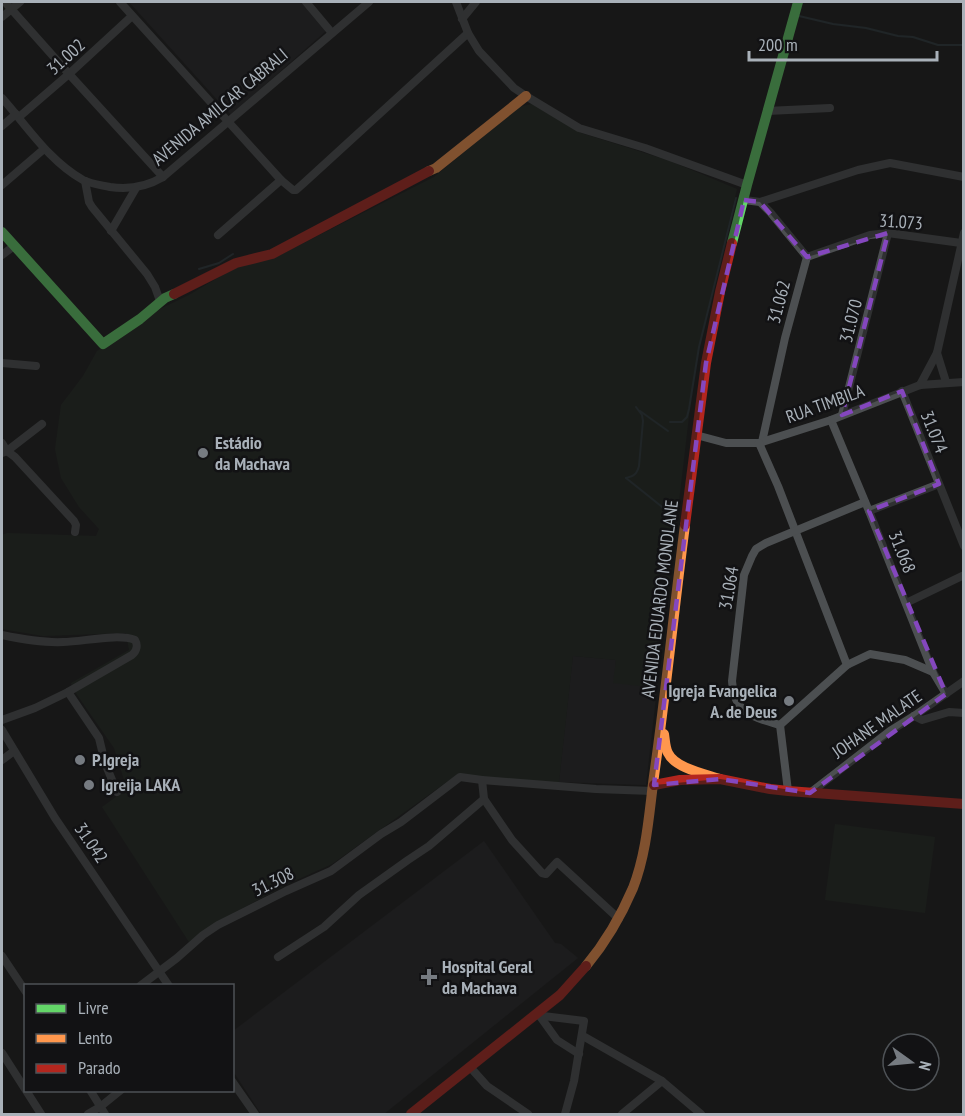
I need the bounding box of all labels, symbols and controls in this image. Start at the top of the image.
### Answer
scale bar [749,24,936,62]
street label: 31.002 [42,33,90,80]
text: 200 m [758,33,798,56]
street label: AVENIDA AMILCAR CABRALI [147,43,292,170]
street label: 31.073 [878,209,924,234]
street label: 31.062 [762,278,795,326]
street label: 31.070 [834,297,867,345]
street label: RUA TIMBILA [782,379,868,428]
street label: 31.074 [916,407,953,456]
place label: Estádio da Machava [215,431,290,475]
marker: Estádio da Machava [196,446,210,460]
street label: AVENIDA EDUARDO MONDLANE [636,499,683,699]
street label: 31.068 [884,527,921,576]
street label: 31.064 [713,564,744,611]
place label: Igreja Evangelica A. de Deus [668,679,777,723]
street label: JOHANE MALATE [827,684,926,764]
marker: Igreja Evangelica A. de Deus [782,694,796,708]
place label: P.Igreja [92,748,139,771]
marker: P.Igreja [73,753,87,767]
place label: Igreija LAKA [101,773,181,796]
marker: Igreija LAKA [82,778,96,792]
street label: 31.042 [70,818,113,867]
street label: 31.308 [248,862,297,901]
place label: Hospital Geral da Machava [442,955,533,999]
marker: Hospital Geral da Machava [420,968,438,986]
legend [24,984,234,1092]
text: Livre [78,996,109,1019]
text: Lento [78,1026,113,1049]
north arrow [881,1032,941,1092]
text: Parado [78,1056,121,1079]
text: N [915,1059,936,1073]

